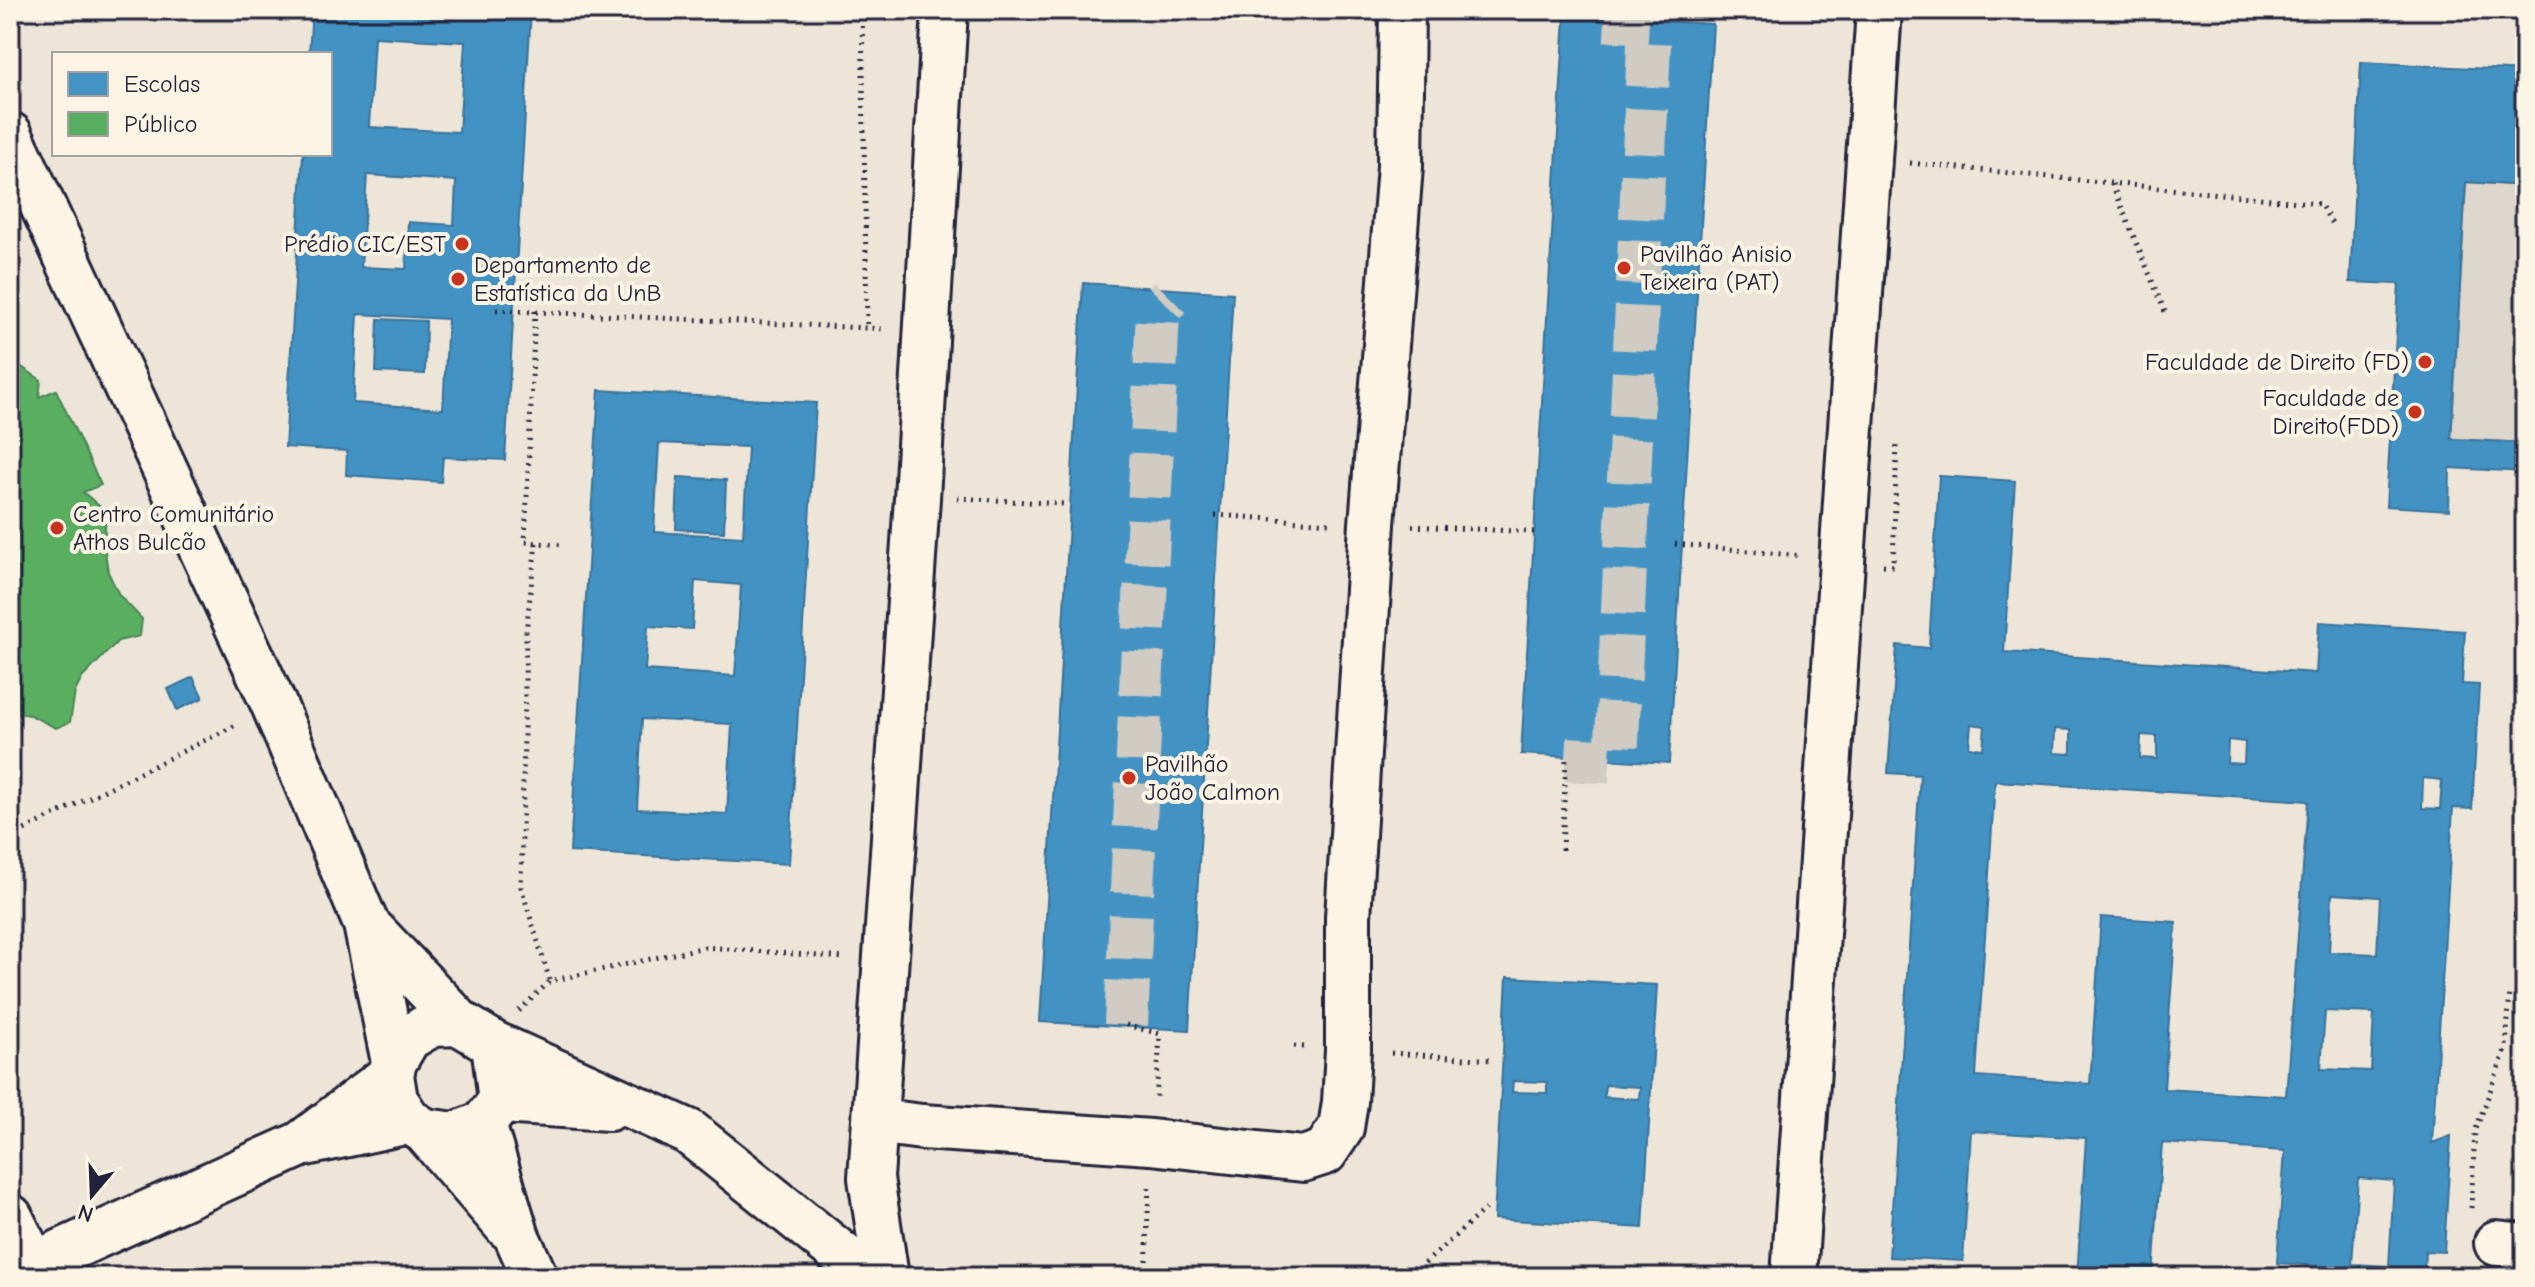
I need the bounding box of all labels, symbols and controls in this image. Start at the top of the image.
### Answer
legend [52,52,332,156]
text: Escolas [124,70,200,98]
text: Público [124,110,198,138]
place label: Prédio CIC/EST [284,230,446,258]
marker: Prédio CIC/EST [453,235,471,253]
place label: Pavilhão Anisio Teixeira (PAT) [1640,240,1792,296]
place label: Departamento de Estatística da UnB [474,251,661,307]
marker: Pavilhão Anisio Teixeira (PAT) [1615,259,1633,277]
marker: Departamento de Estatística da UnB [449,270,467,288]
place label: Faculdade de Direito (FD) [2145,348,2409,376]
marker: Faculdade de Direito (FD) [2416,353,2434,371]
place label: Faculdade de Direito(FDD) [2262,384,2399,440]
marker: Faculdade de Direito(FDD) [2406,403,2424,421]
place label: Centro Comunitário Athos Bulcão [73,500,274,556]
marker: Centro Comunitário Athos Bulcão [48,519,66,537]
place label: Pavilhão João Calmon [1145,750,1280,806]
marker: Pavilhão João Calmon [1120,769,1138,787]
north arrow [52,1155,132,1235]
text: N [75,1198,97,1228]

